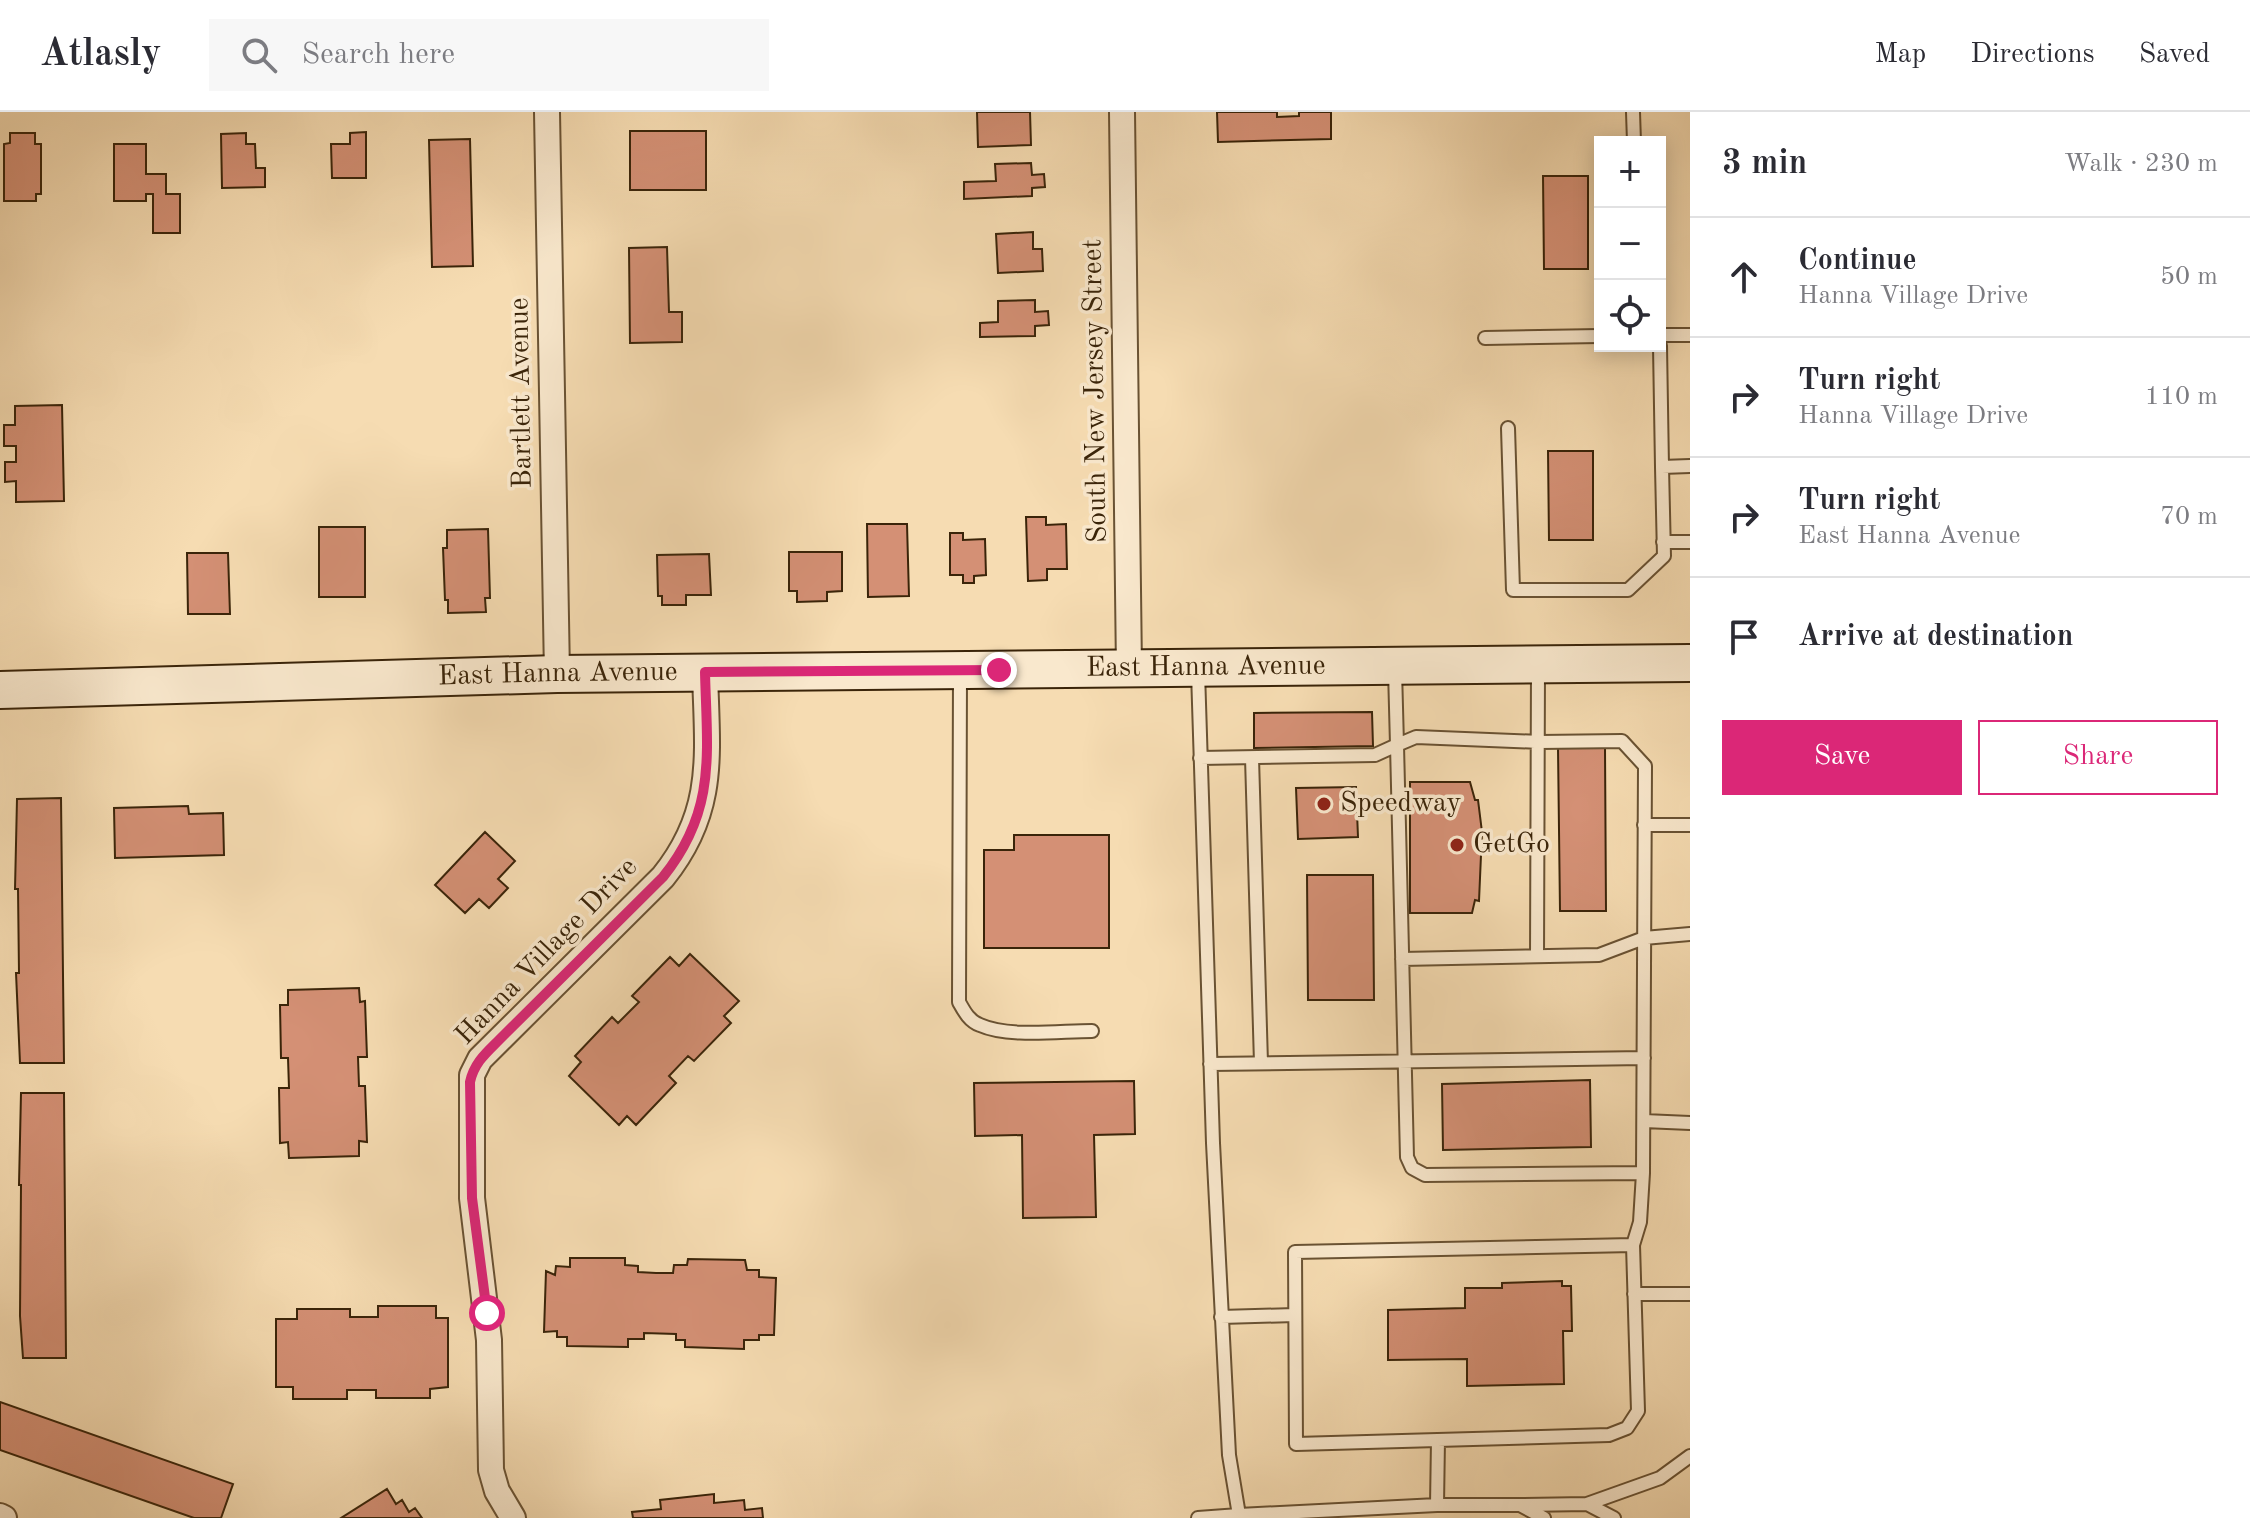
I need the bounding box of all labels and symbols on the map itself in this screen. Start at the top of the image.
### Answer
street label: South New Jersey Street [1079,239,1113,543]
street label: Bartlett Avenue [506,297,538,489]
route end [981,652,1017,688]
street label: East Hanna Avenue [1086,653,1326,683]
street label: East Hanna Avenue [438,659,678,691]
place label: Speedway [1340,790,1461,818]
marker: Speedway [1315,795,1333,813]
place label: GetGo [1473,831,1550,859]
marker: GetGo [1448,836,1466,854]
street label: Hanna Village Drive [451,853,643,1051]
route start [469,1295,505,1331]

